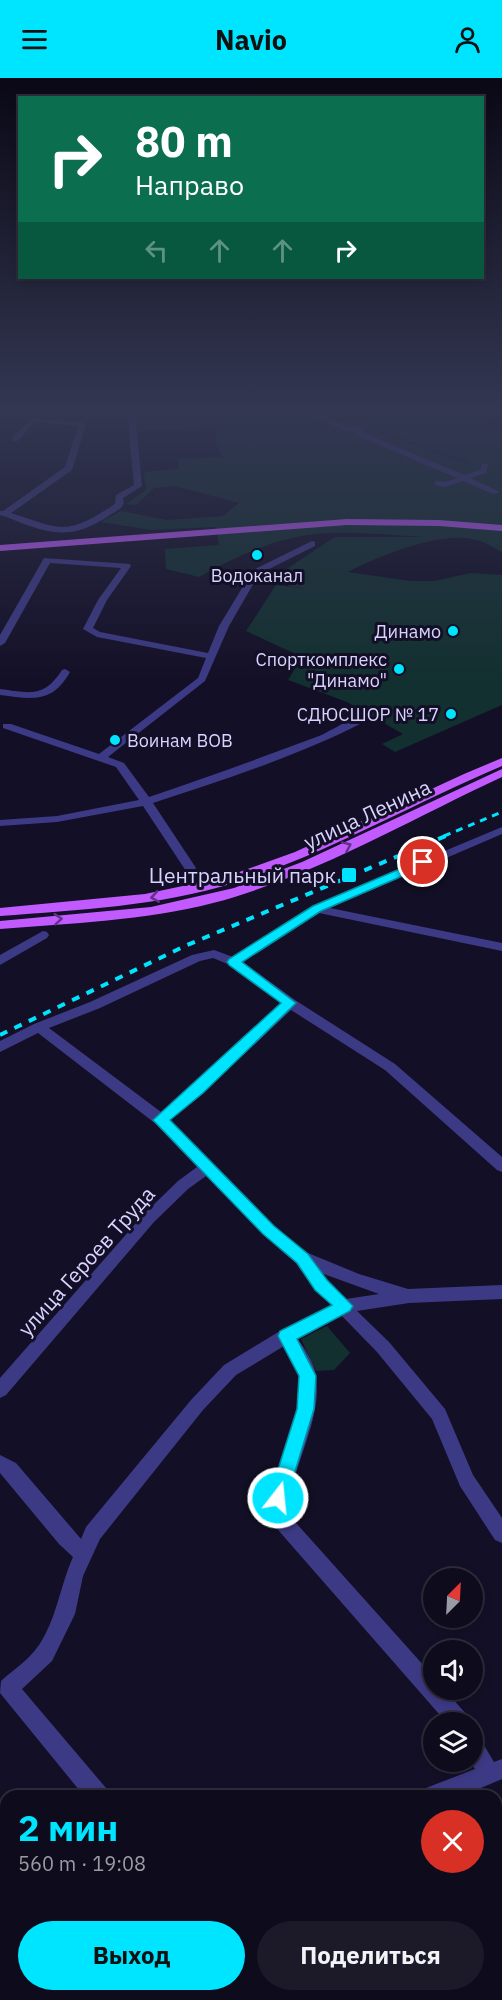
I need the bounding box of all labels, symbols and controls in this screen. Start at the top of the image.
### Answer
text: Navio [215,22,287,57]
icon: menu [18,23,51,56]
icon: person [451,23,484,56]
text: 80 m [135,114,233,169]
icon: right [36,120,114,198]
text: Направо [135,167,244,202]
icon: left [140,234,173,267]
icon: ahead [203,234,236,267]
icon: ahead [266,234,299,267]
icon: right [329,234,362,267]
marker: Водоканал [250,548,264,562]
place label: Водоканал [211,564,303,587]
place label: Динамо [375,620,441,643]
marker: Динамо [446,624,460,638]
place label: Спорткомплекс "Динамо" [255,648,387,692]
marker: Спорткомплекс "Динамо" [392,662,406,676]
place label: СДЮСШОР № 17 [297,703,439,726]
marker: СДЮСШОР № 17 [444,707,458,721]
place label: Воинам ВОВ [127,729,233,752]
marker: Воинам ВОВ [108,733,122,747]
street label: улица Ленина [299,772,435,856]
pin [397,836,448,887]
one-way arrow [340,841,351,853]
icon: arrive [406,845,439,878]
place label: Центральный парк [149,861,336,889]
marker: Центральный парк [340,866,358,884]
one-way arrow [151,890,160,902]
one-way arrow [54,913,63,926]
street label: улица Героев Труда [11,1180,161,1342]
position arrow [246,1466,310,1530]
north arrow [423,1568,483,1628]
map controls [423,1568,483,1772]
button: sound [423,1640,483,1700]
button: layers [423,1712,483,1772]
text: 2 мин [18,1804,118,1851]
button: close [421,1810,484,1873]
text: 560 m · 19:08 [18,1850,146,1877]
button: Выход [18,1921,245,1990]
button: Поделиться [257,1921,484,1990]

